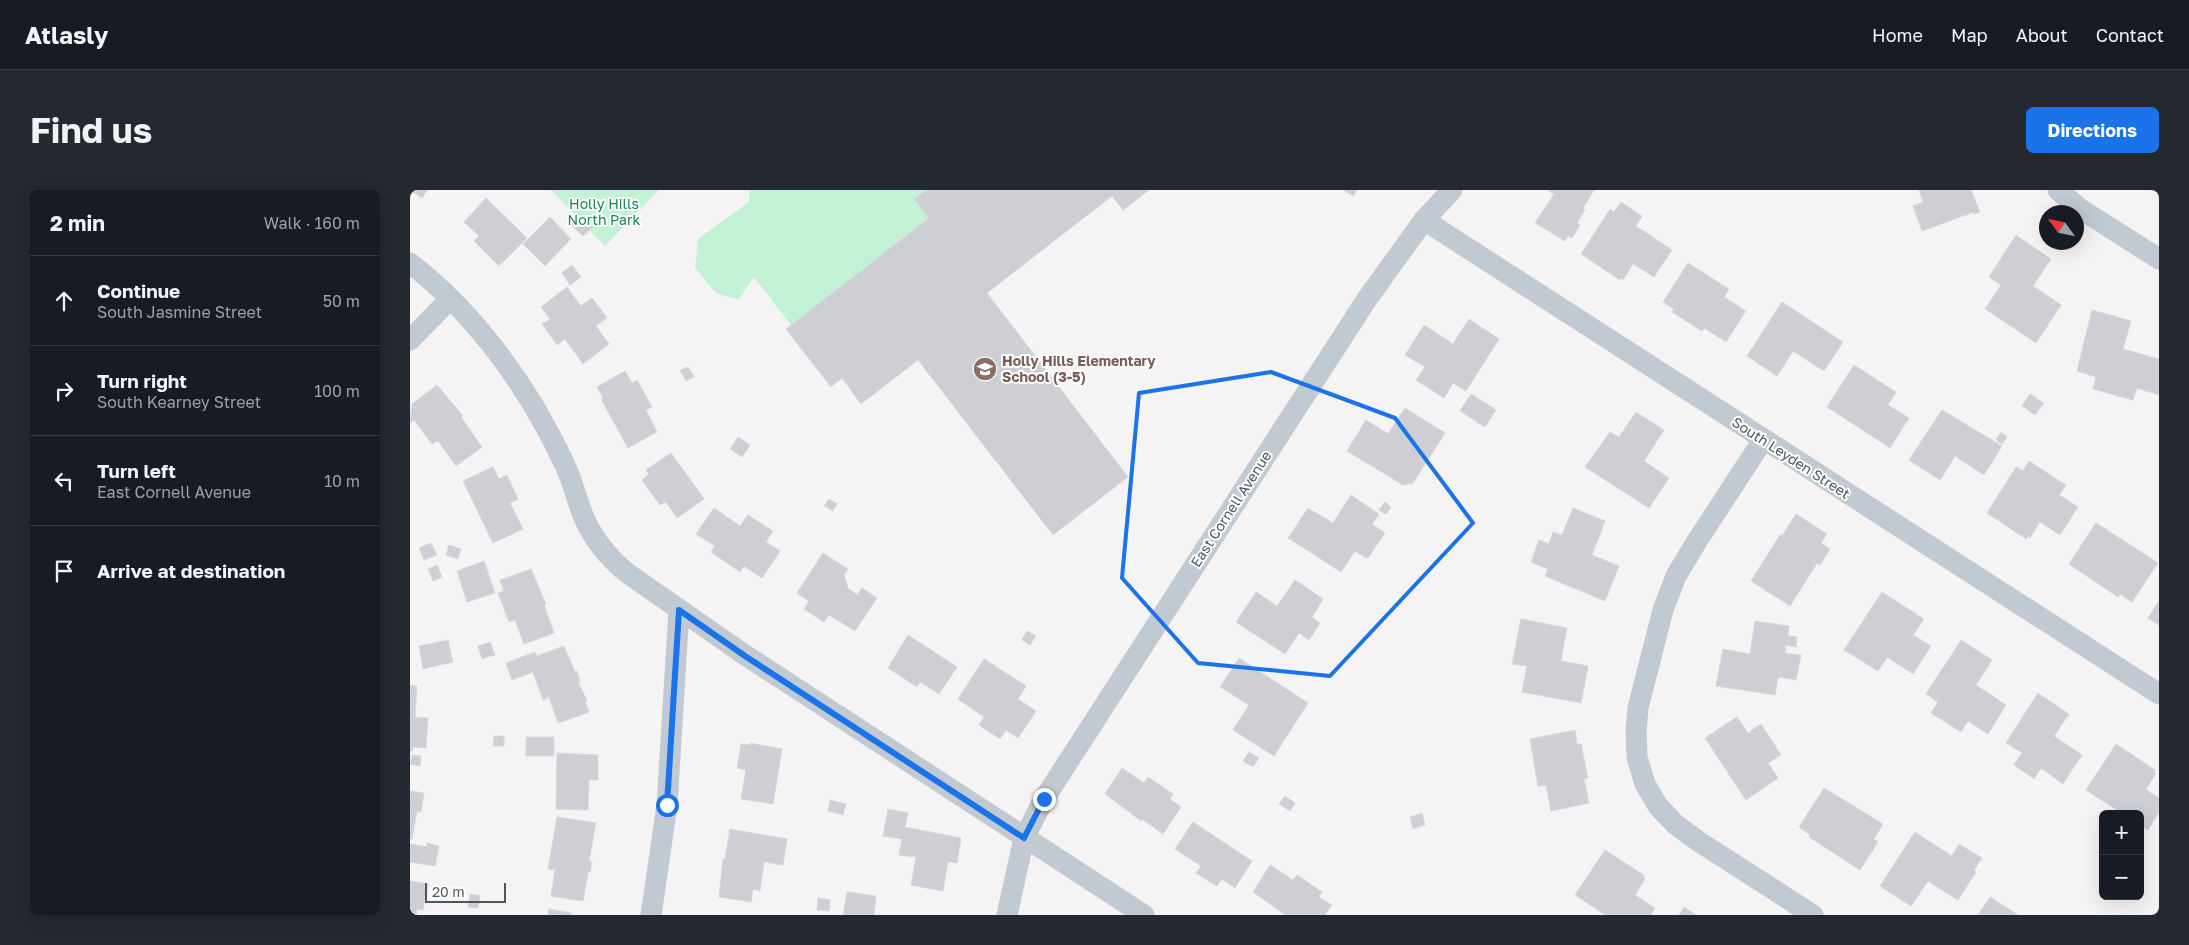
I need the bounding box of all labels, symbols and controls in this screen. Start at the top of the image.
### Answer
text: Atlasly [25,20,108,49]
text: Home [1872,24,1923,46]
text: Map [1951,24,1988,46]
text: About [2016,24,2068,46]
text: Contact [2096,24,2164,46]
button: Directions [2026,107,2159,153]
text: Find us [30,109,152,151]
park label: Holly Hills North Park [568,195,640,228]
north arrow [2039,205,2084,250]
text: 2 min [50,210,105,236]
text: Walk · 160 m [264,213,360,233]
text: Continue [97,279,180,302]
icon: ahead [50,287,78,315]
text: 50 m [323,291,360,311]
text: South Jasmine Street [97,302,262,322]
place label: Holly Hills Elementary School (3-5) [1002,352,1156,385]
school or university icon: Holly Hills Elementary School (3-5) [972,356,998,382]
text: Turn right [97,369,187,392]
icon: right [50,377,78,405]
text: 100 m [314,381,360,401]
text: South Kearney Street [97,392,261,412]
street label: South Leyden Street [1729,413,1853,502]
street label: East Cornell Avenue [1187,448,1274,570]
text: Turn left [97,459,176,482]
icon: left [50,467,78,495]
text: 10 m [324,471,360,491]
text: East Cornell Avenue [97,482,251,502]
icon: arrive [50,557,78,585]
text: Arrive at destination [97,559,285,582]
route end [1033,788,1056,811]
route start [656,794,679,817]
map controls [2099,810,2144,900]
button: + [2099,810,2144,855]
button: − [2099,855,2144,900]
scale bar [425,880,506,903]
text: 20 m [432,883,465,900]

